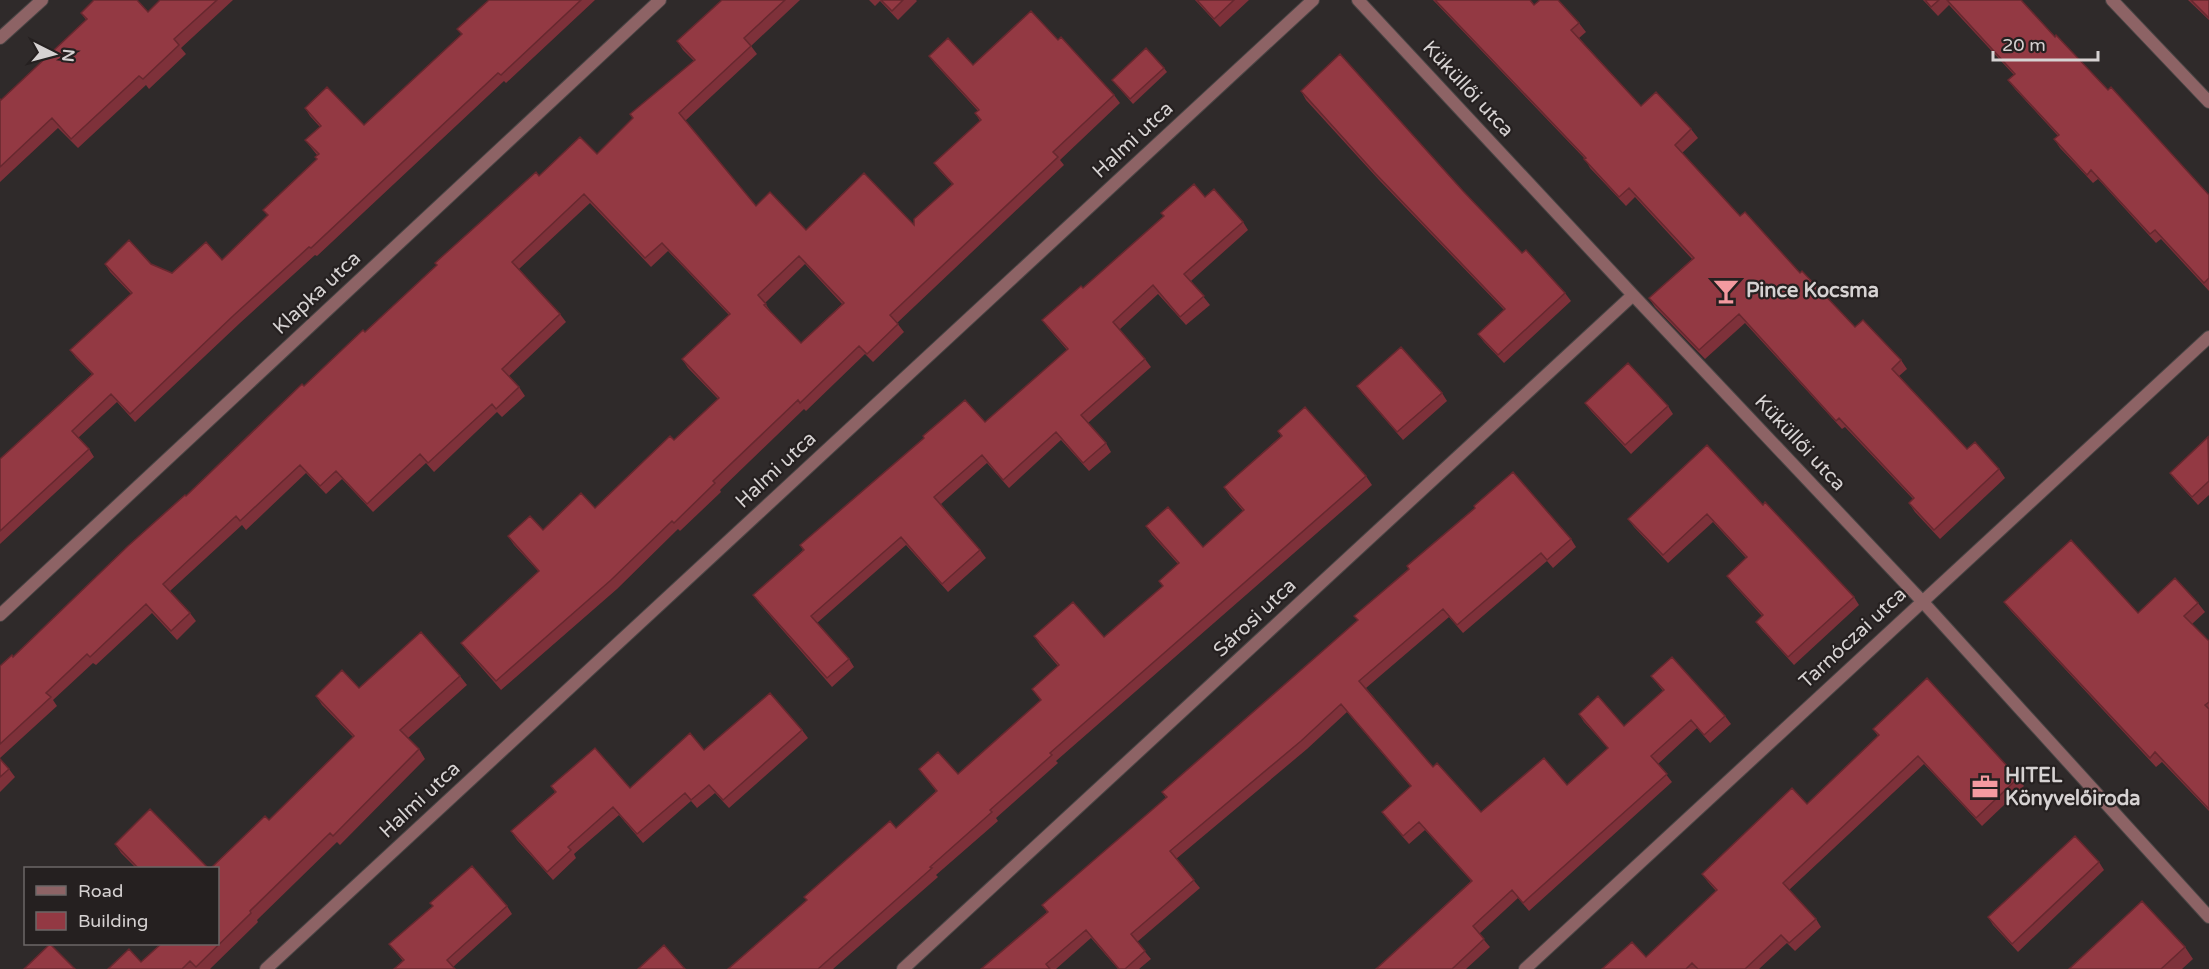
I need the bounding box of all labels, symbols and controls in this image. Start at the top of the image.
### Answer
north arrow [24,24,84,84]
scale bar [1993,24,2098,62]
text: 20 m [2002,34,2046,56]
street label: Küküllői utca [1417,36,1519,142]
text: N [57,48,79,63]
street label: Halmi utca [1088,97,1178,183]
street label: Klapka utca [268,246,366,340]
bar icon: Pince Kocsma [1711,276,1741,306]
place label: Pince Kocsma [1746,279,1879,303]
street label: Küküllői utca [1749,390,1851,496]
street label: Halmi utca [731,427,821,513]
street label: Sárosi utca [1209,574,1301,662]
street label: Tarnóczai utca [1795,582,1911,694]
street label: Halmi utca [375,757,465,843]
place label: HITEL Könyvelőiroda [2005,764,2141,811]
office icon: HITEL Könyvelőiroda [1970,772,2000,802]
legend [24,867,219,945]
text: Road [78,880,123,902]
text: Building [78,910,148,932]

